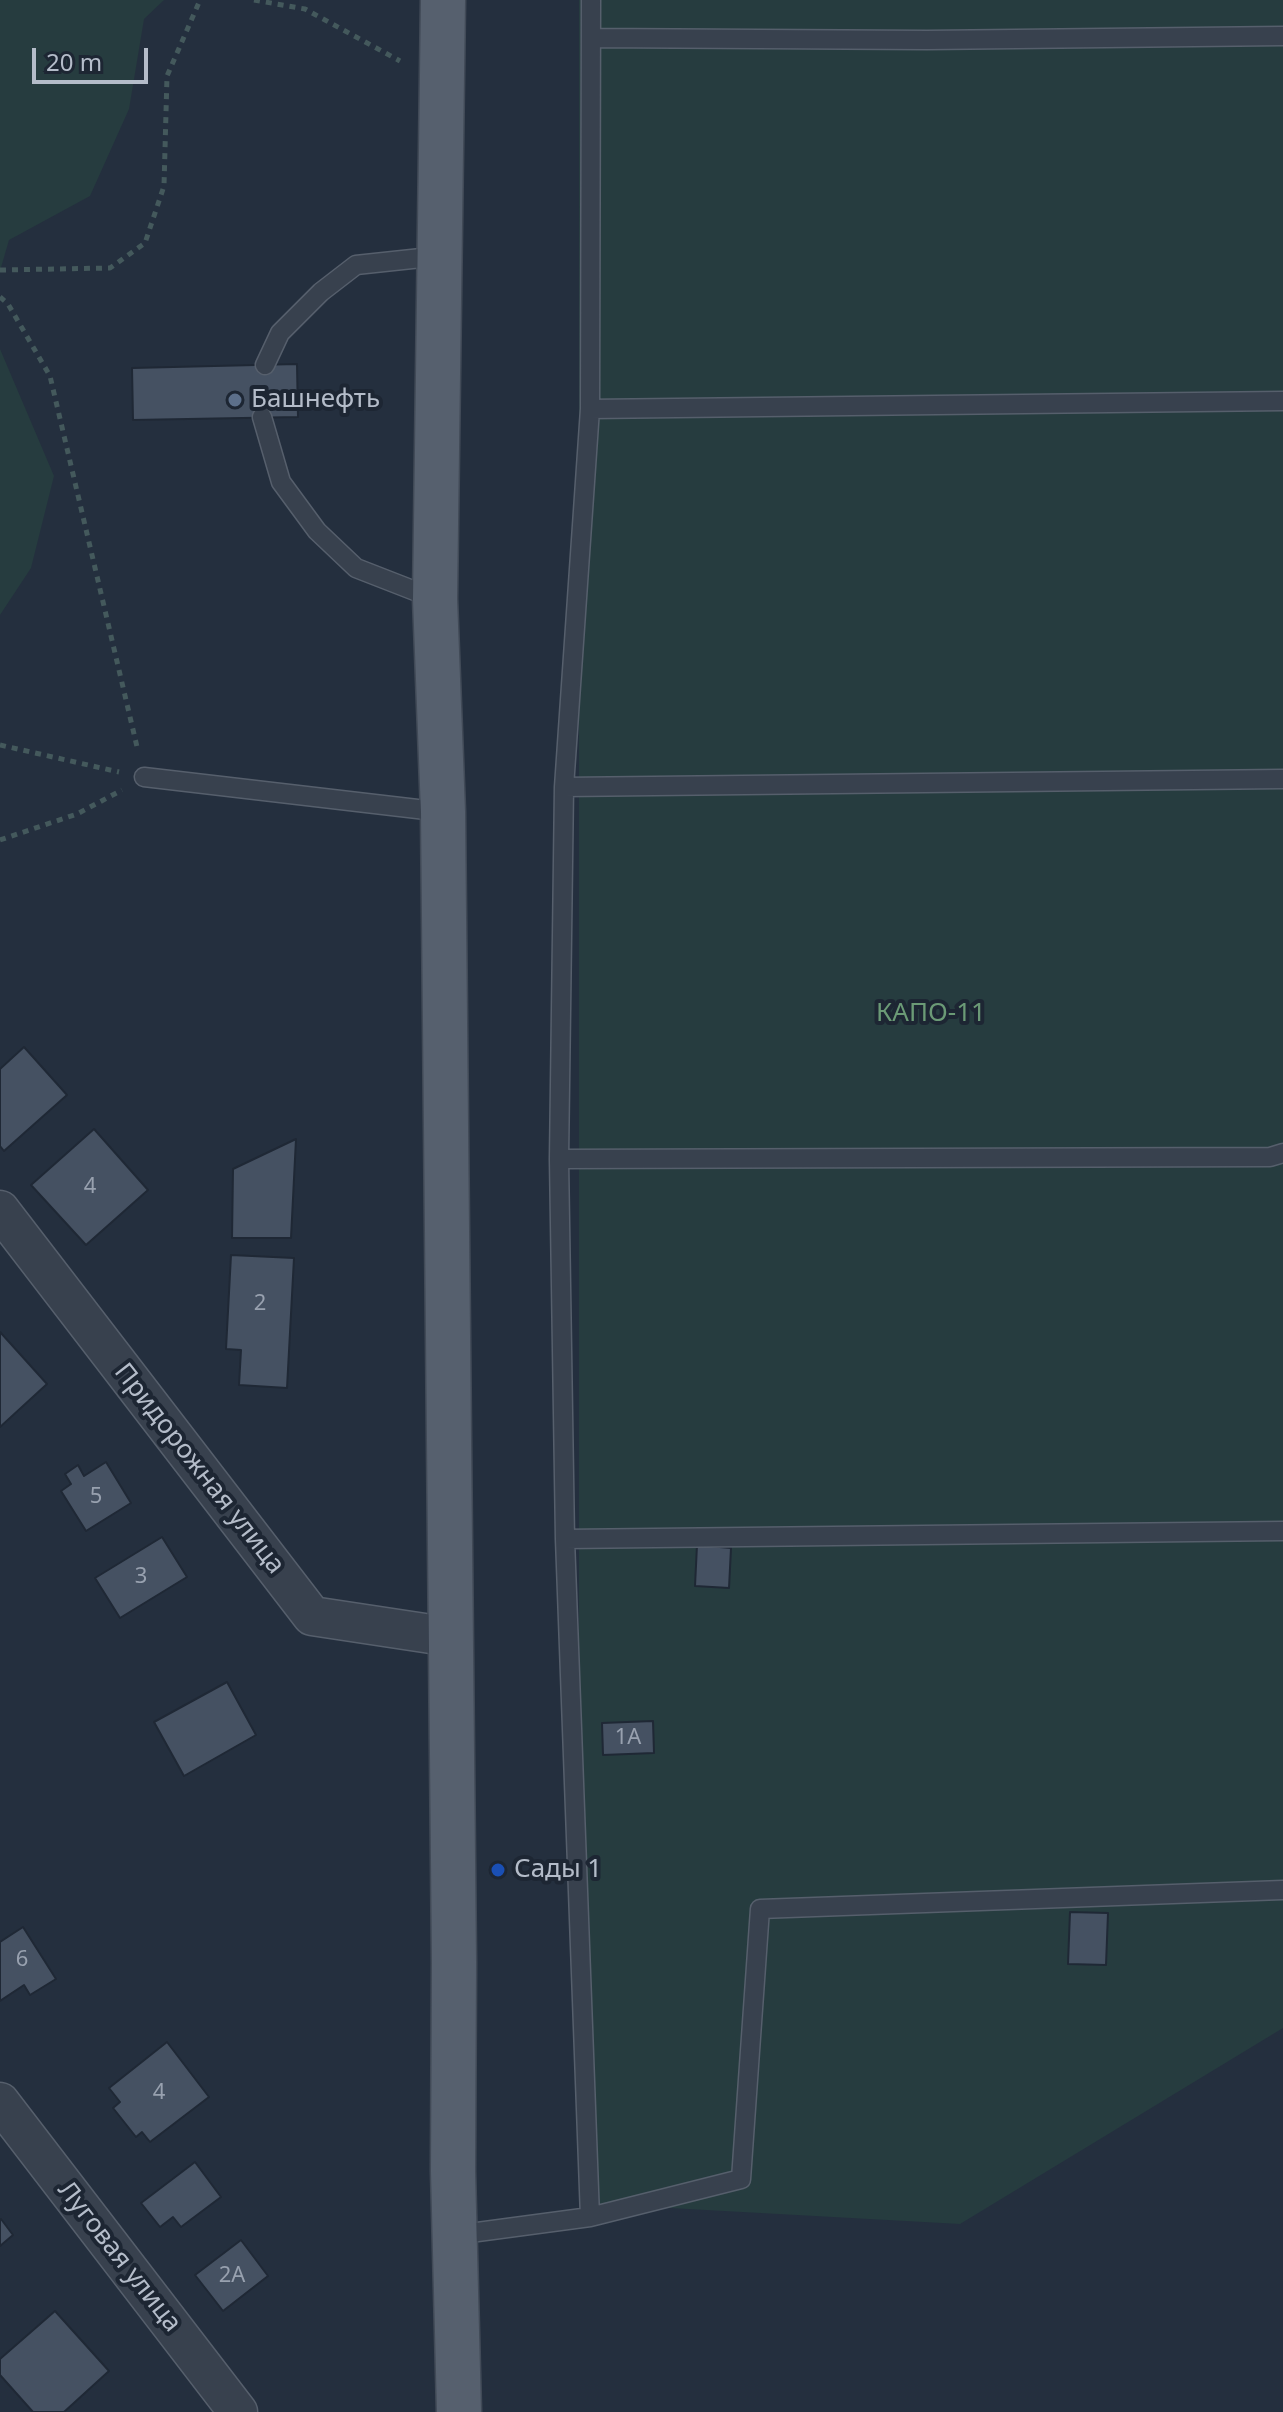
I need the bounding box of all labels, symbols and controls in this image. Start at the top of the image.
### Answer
scale bar [36,32,152,82]
text: 20 m [46,45,102,78]
place label: Башнефть [251,384,380,416]
marker: Башнефть [226,391,244,409]
park label: КАПО-11 [876,998,986,1030]
house number: 4 [84,1174,96,1200]
house number: 2 [254,1291,266,1317]
street label: Придорожная улица [107,1358,291,1580]
house number: 5 [90,1484,102,1510]
house number: 3 [135,1564,147,1590]
house number: 1А [615,1725,641,1751]
place label: Сады 1 [514,1854,602,1886]
marker: Сады 1 [489,1861,507,1879]
house number: 6 [16,1947,28,1973]
house number: 4 [153,2080,165,2106]
street label: Луговая улица [51,2175,187,2339]
house number: 2А [219,2263,245,2289]

